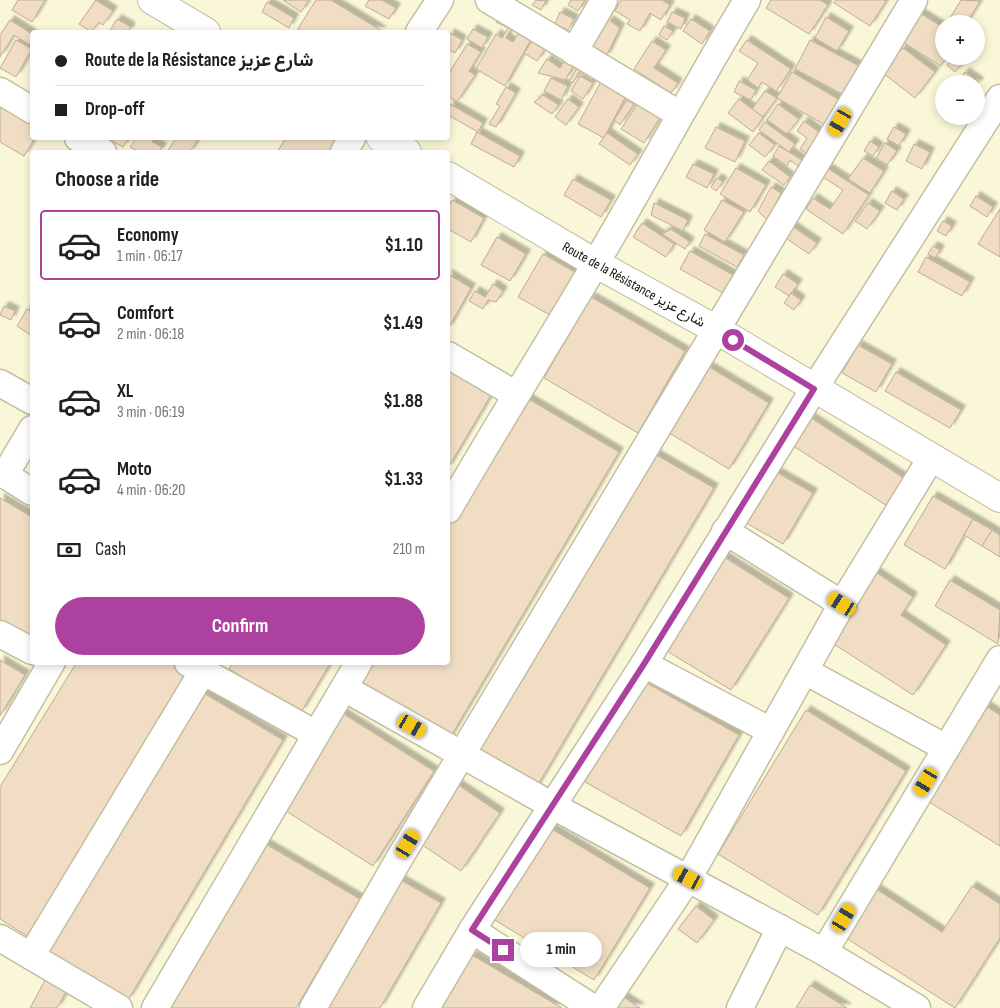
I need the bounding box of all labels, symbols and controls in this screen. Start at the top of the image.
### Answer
map controls [935,15,985,125]
button: + [935,15,985,65]
text: Route de la Résistance شارع عزيز [85,49,313,72]
button: − [935,75,985,125]
text: Drop-off [85,98,145,121]
car [826,105,853,139]
text: Choose a ride [55,166,159,193]
icon: car [57,223,102,268]
text: Economy [117,224,179,247]
text: $1.10 [384,234,423,257]
street label: Route de la Résistance شارع عزيز [558,238,708,333]
text: 1 min · 06:17 [117,247,183,266]
icon: car [57,301,102,346]
text: Comfort [117,302,174,325]
text: $1.49 [383,312,423,335]
text: 2 min · 06:18 [117,325,184,344]
route start [722,329,744,351]
icon: car [57,379,102,424]
text: XL [117,380,133,403]
text: $1.88 [383,390,423,413]
text: 3 min · 06:19 [117,403,184,422]
icon: car [57,457,102,502]
text: Moto [117,458,152,481]
text: $1.33 [384,468,423,491]
text: 4 min · 06:20 [117,481,186,500]
icon: cash [55,536,83,564]
text: Cash [95,538,126,561]
text: 210 m [393,540,425,559]
car [825,590,858,618]
button: Confirm [55,597,425,655]
car [395,712,428,740]
car [911,765,940,799]
car [393,827,422,861]
car [671,864,704,892]
car [829,901,858,935]
callout: 1 min [520,932,603,968]
route end [492,939,514,961]
text: 1 min [546,940,576,959]

